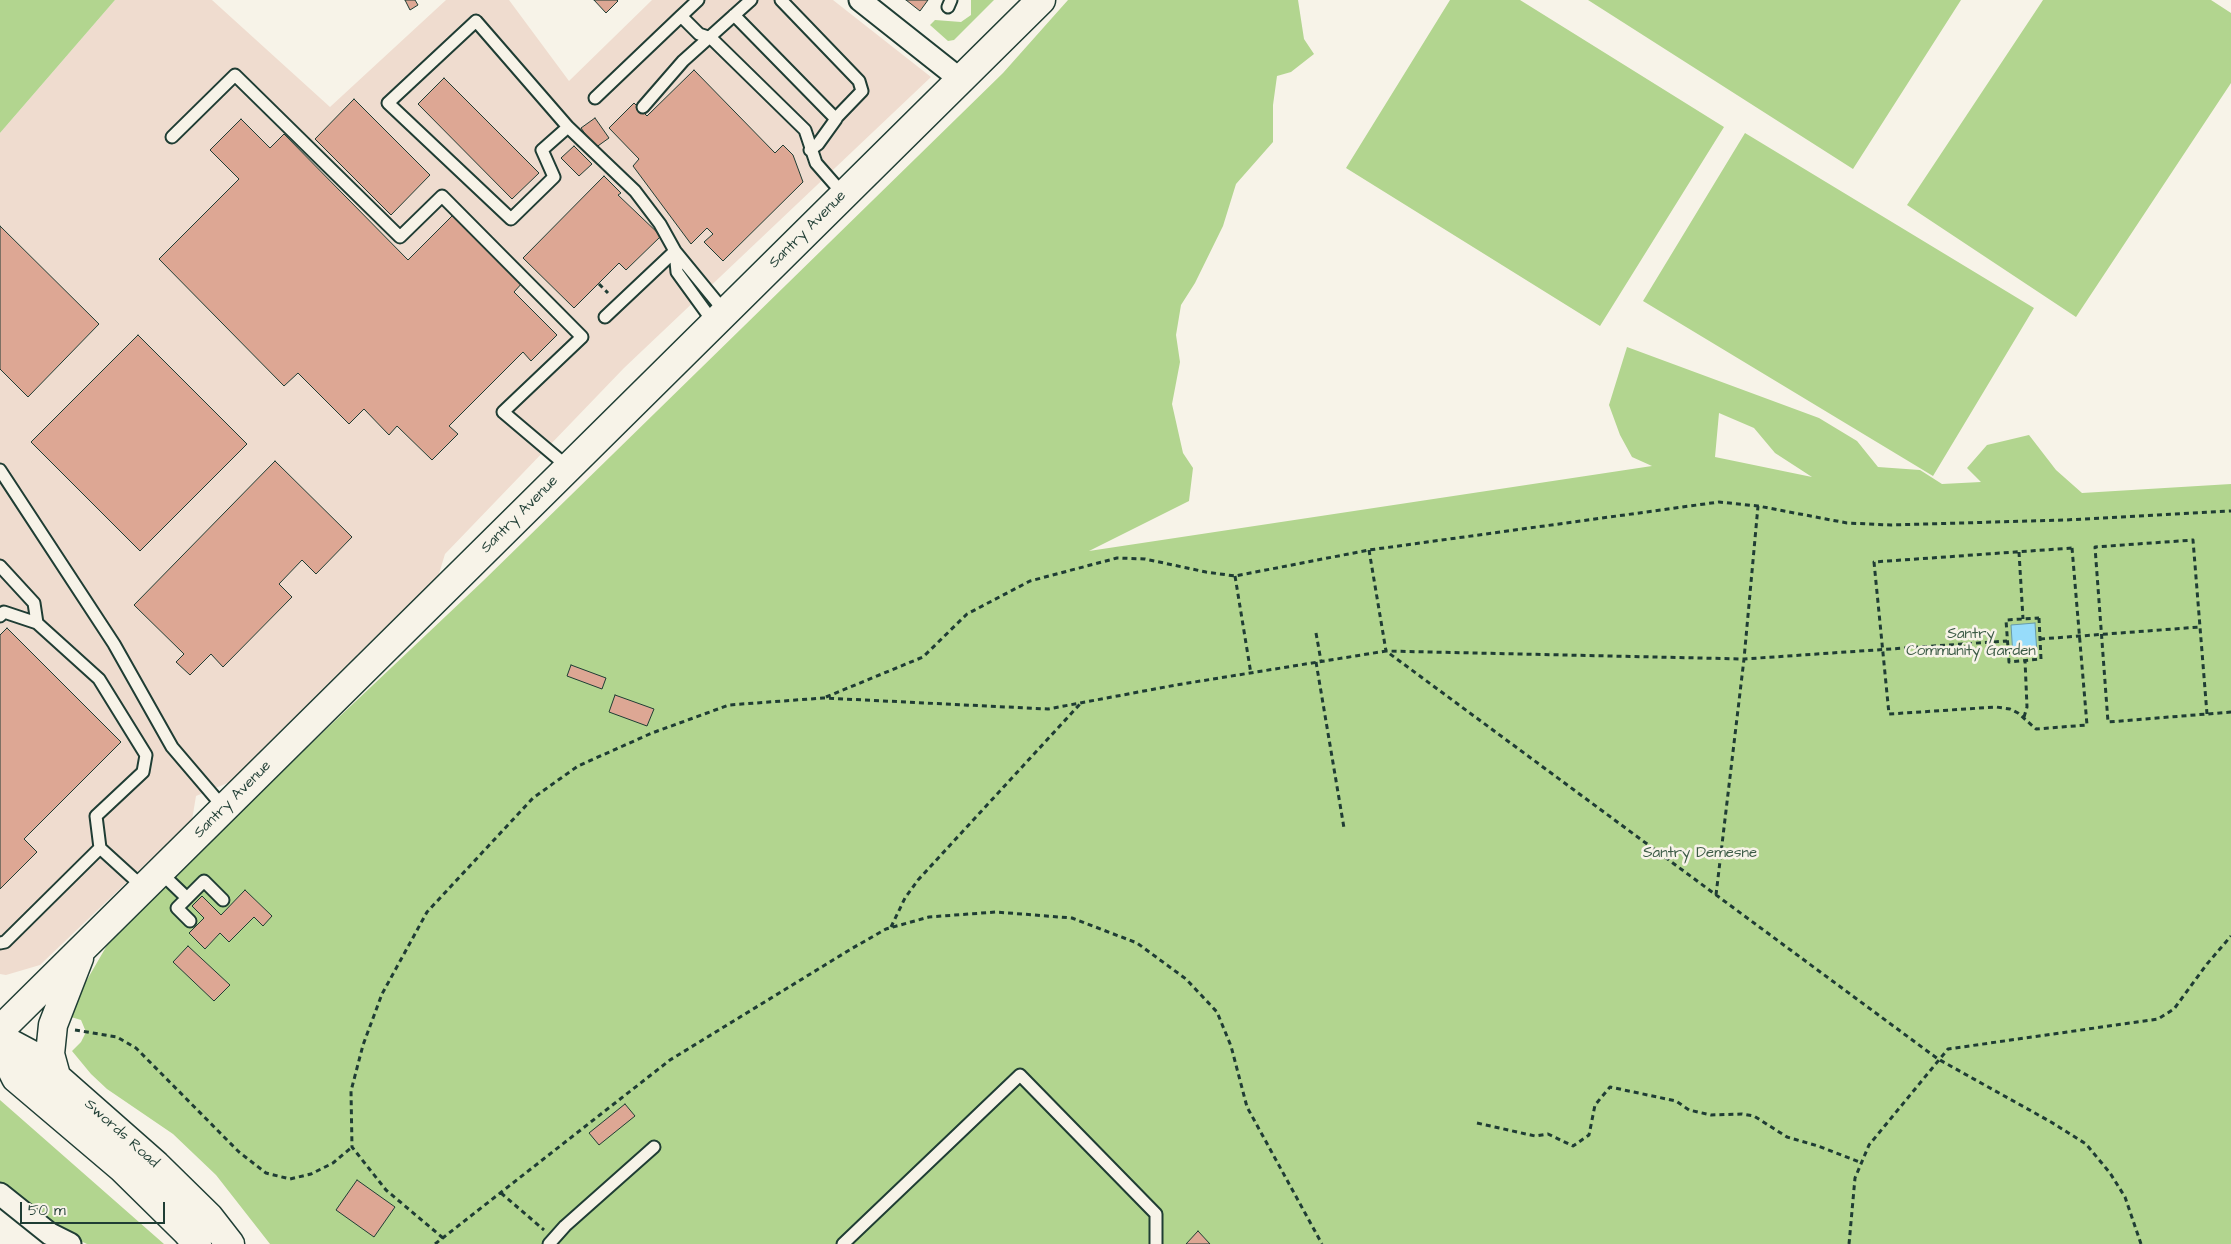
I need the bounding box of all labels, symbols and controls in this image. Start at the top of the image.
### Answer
street label: Santry Avenue [766,188,850,272]
street label: Santry Avenue [478,473,562,557]
park label: Santry Community Garden [1906,626,2036,661]
street label: Santry Avenue [191,758,275,842]
park label: Santry Demesne [1643,845,1757,863]
street label: Swords Road [80,1096,162,1172]
scale bar [22,1192,168,1224]
text: 50 m [28,1200,66,1221]

